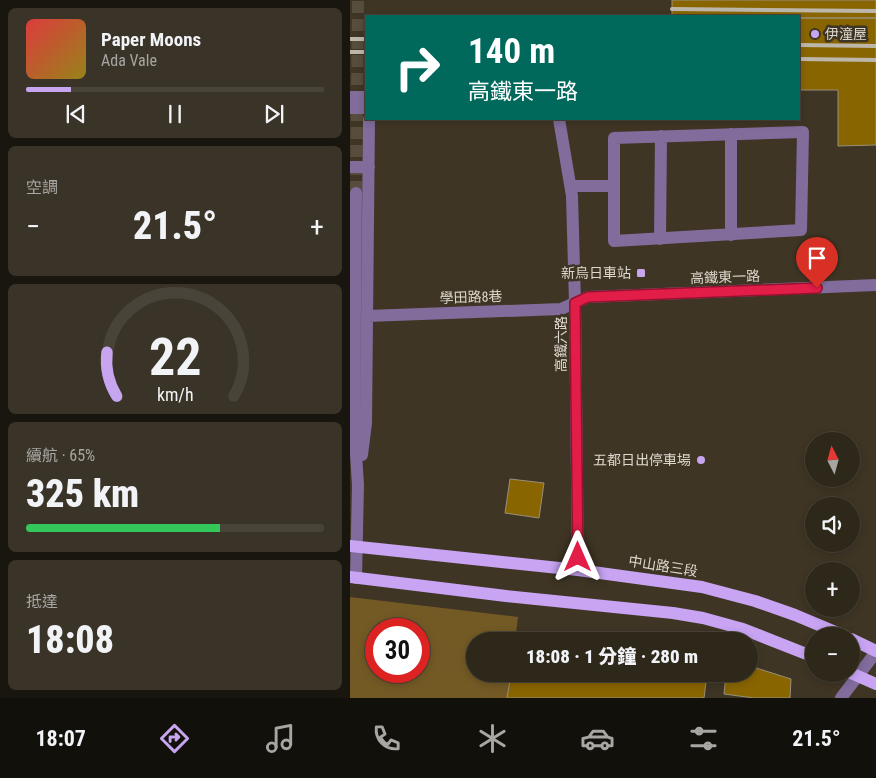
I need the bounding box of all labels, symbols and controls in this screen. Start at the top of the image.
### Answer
place label: 伊潼屋 [825,26,867,42]
text: Paper Moons [101,28,201,51]
marker: 伊潼屋 [809,28,821,40]
text: 140 m [468,31,555,72]
icon: right [385,35,450,100]
text: Ada Vale [101,51,157,70]
text: 高鐵東一路 [468,79,578,104]
icon: previous [62,100,90,128]
icon: pause [161,100,189,128]
icon: next [260,100,288,128]
text: 空調 [26,178,58,197]
text: 21.5° [133,204,217,248]
text: − [26,210,40,243]
text: + [310,210,324,243]
pin [796,237,838,288]
icon: arrive [803,244,831,272]
place label: 新烏日車站 [561,265,631,281]
marker: 新烏日車站 [635,267,647,279]
street label: 高鐵東一路 [690,268,760,286]
street label: 學田路8巷 [439,288,503,306]
street label: 高鐵六路 [553,316,569,372]
text: 22 [149,327,201,388]
text: km/h [157,384,193,405]
north arrow [805,432,860,488]
map controls [805,432,860,682]
text: 續航 · 65% [26,446,95,465]
place label: 五都日出停車場 [593,452,691,468]
marker: 五都日出停車場 [695,454,707,466]
text: 325 km [26,472,139,516]
button: sound [805,497,860,552]
position arrow [551,530,603,582]
street label: 中山路三段 [627,553,699,579]
button: + [805,562,860,617]
text: 抵達 [26,592,58,611]
text: 18:08 [26,618,114,662]
speed limit sign: 30 [365,618,430,683]
button: − [805,627,860,682]
text: 18:08 · 1 分鐘 · 280 m [526,645,698,668]
icon: directions [157,721,192,756]
icon: music [263,721,298,756]
icon: phone [369,721,404,756]
icon: climate [475,721,510,756]
icon: car [580,721,615,756]
icon: filters [686,721,721,756]
text: 18:07 [35,726,86,751]
text: 21.5° [792,726,840,751]

